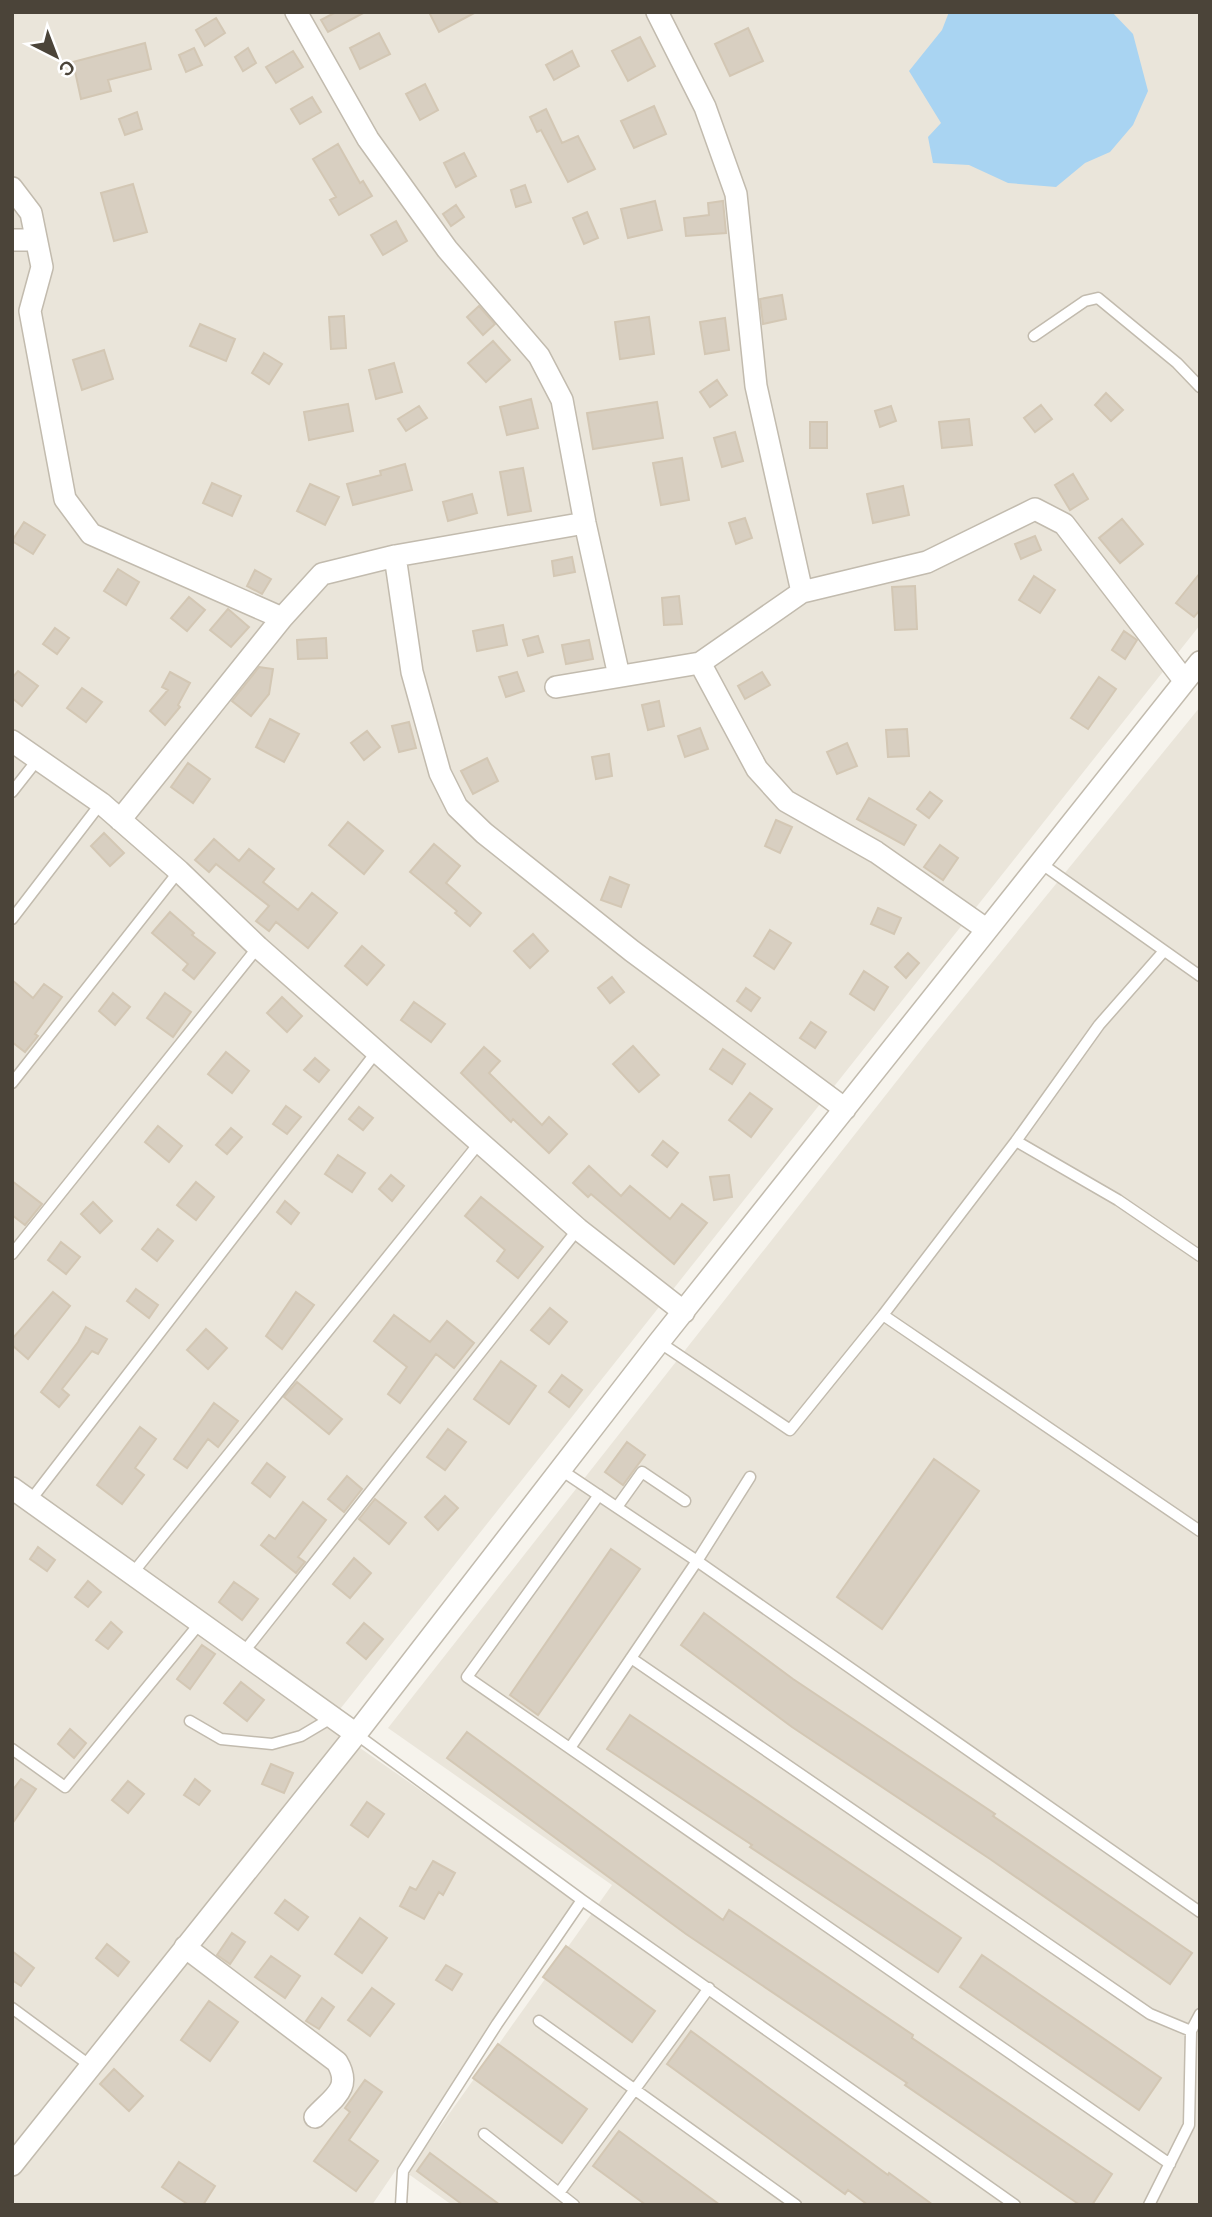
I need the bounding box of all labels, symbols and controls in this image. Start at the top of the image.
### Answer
north arrow [21,21,91,91]
text: С [54,55,80,82]

